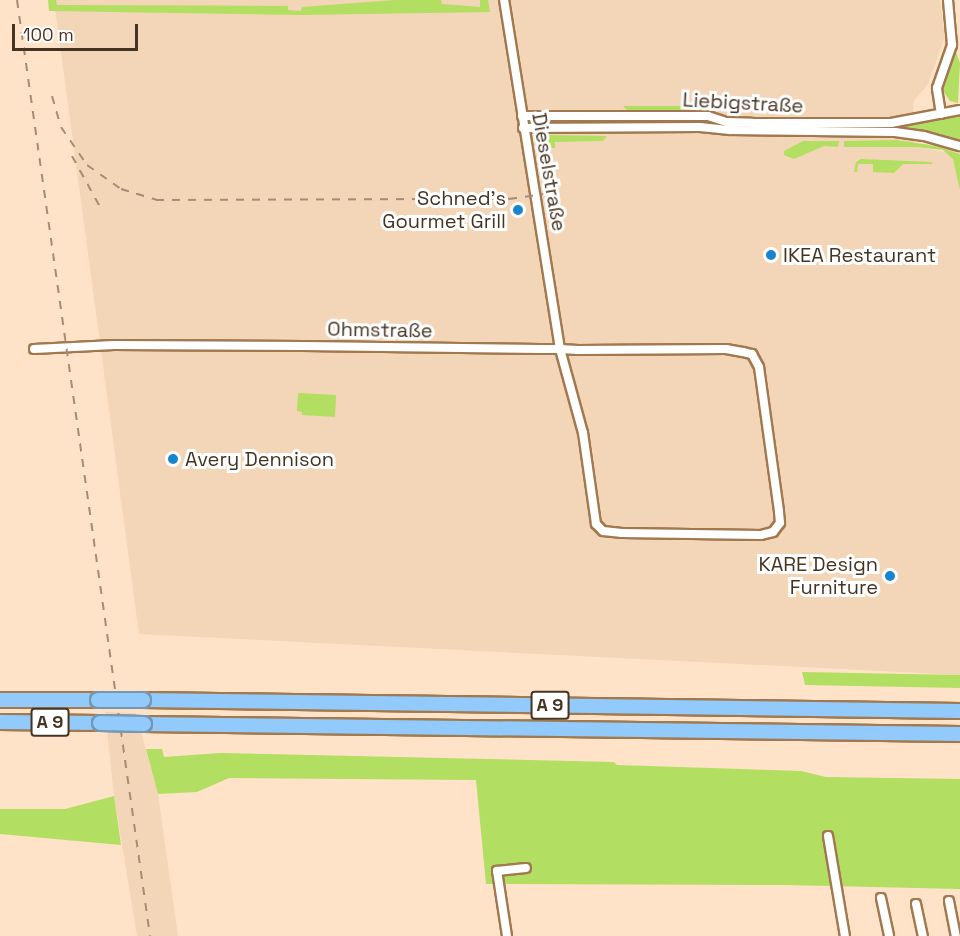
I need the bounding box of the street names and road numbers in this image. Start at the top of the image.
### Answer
street label: Liebigstraße [682,88,804,118]
street label: Dieselstraße [527,111,571,233]
street label: Ohmstraße [327,317,433,343]
road number: A 9 [529,690,571,720]
road number: A 9 [29,707,71,737]

